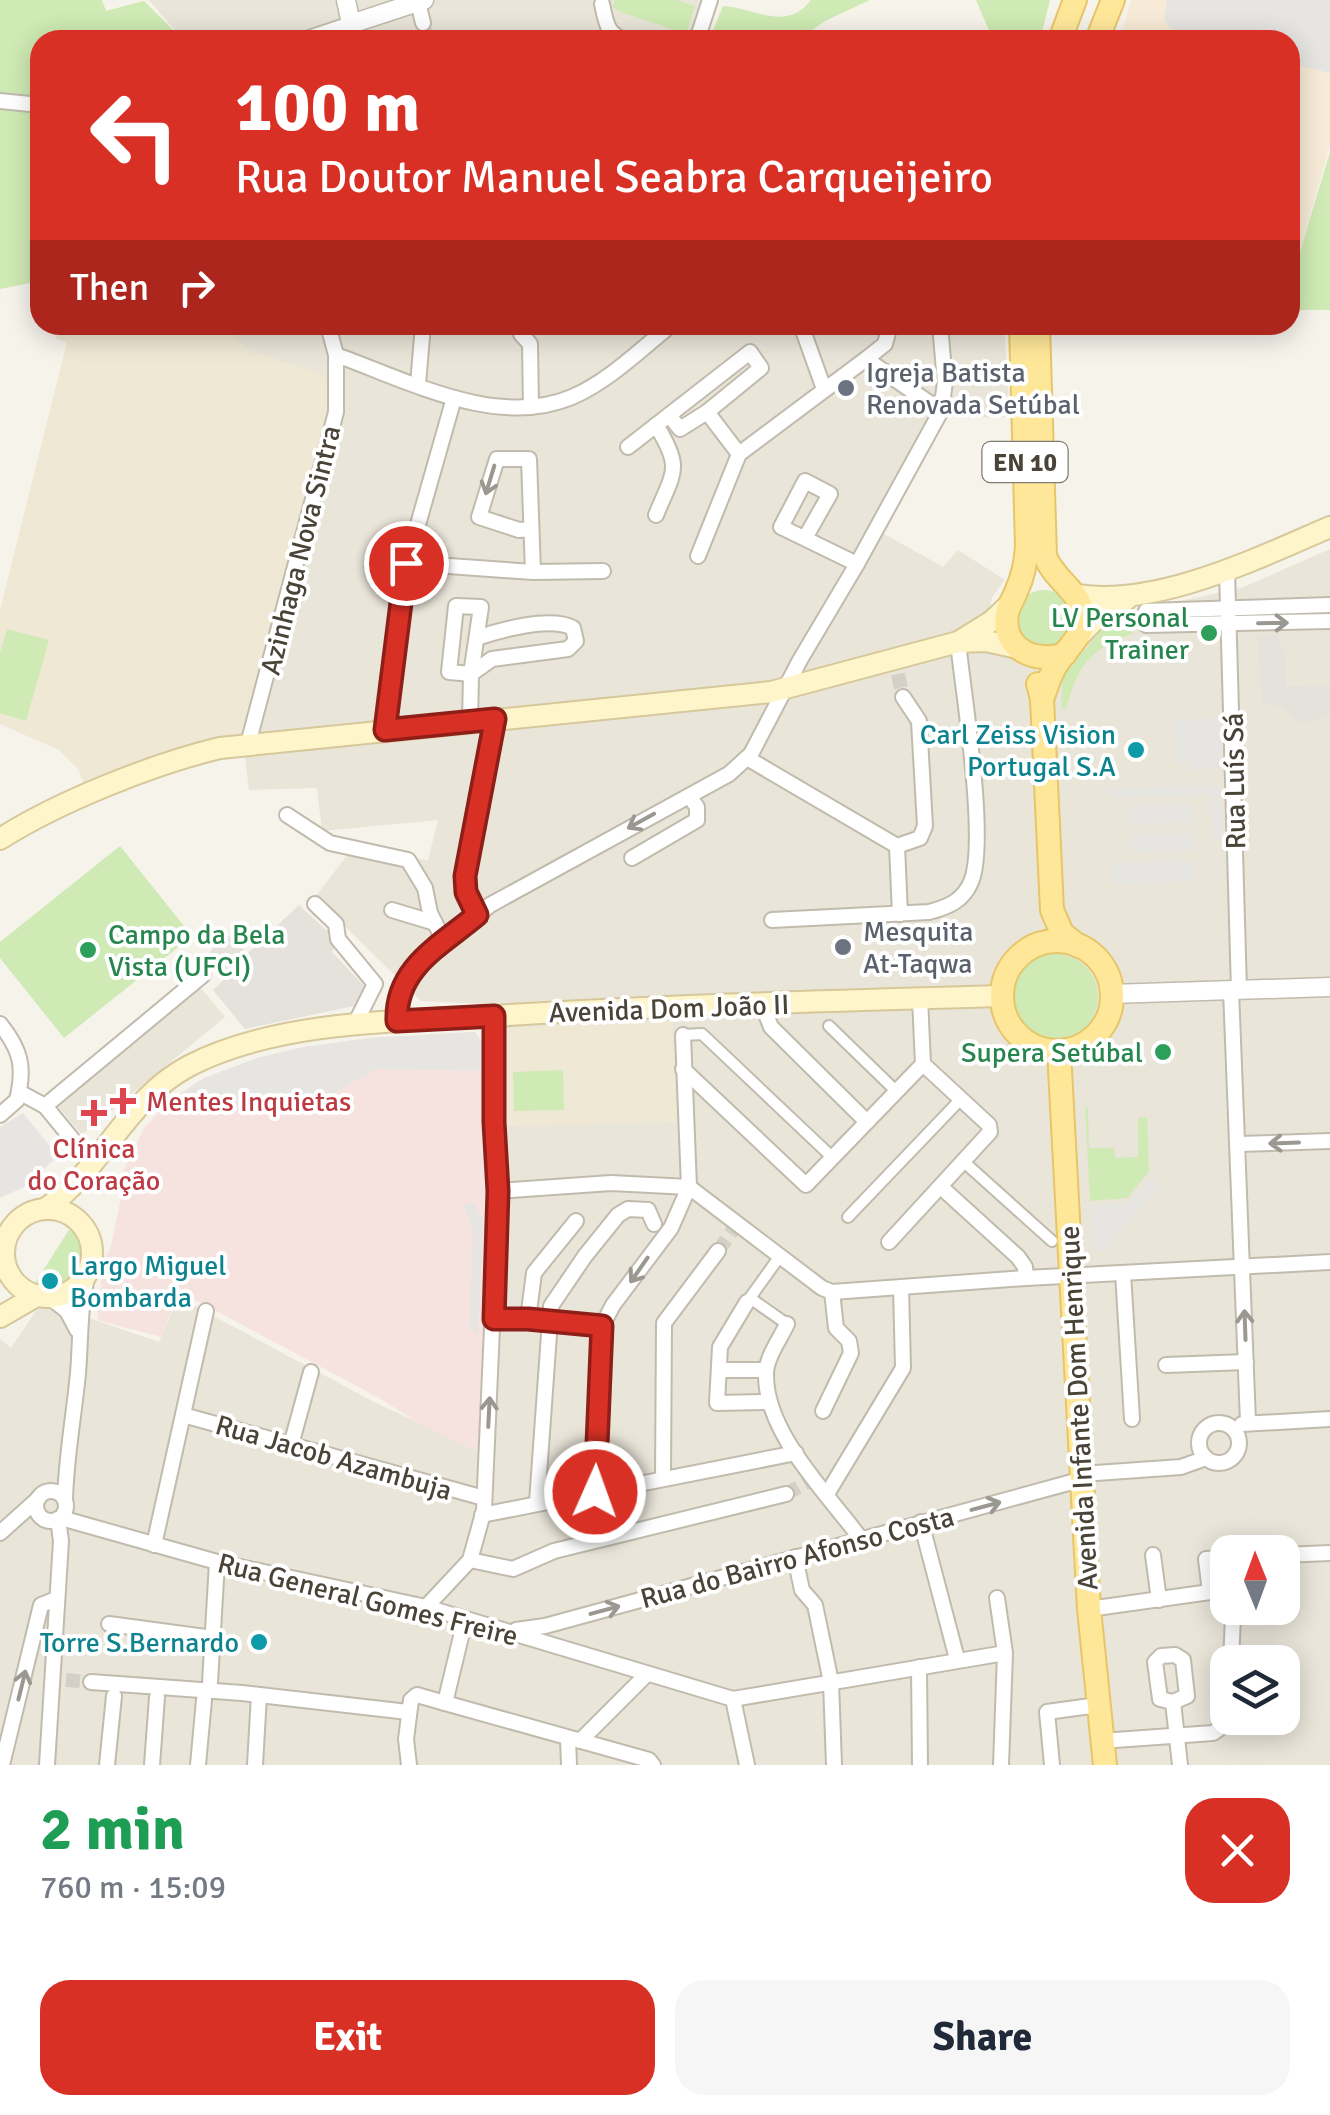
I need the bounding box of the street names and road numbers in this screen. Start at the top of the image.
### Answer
street label: Azinhaga Nova Sintra [254,422,348,678]
road number: EN 10 [982,442,1068,482]
street label: Rua Luís Sá [1217,712,1253,850]
street label: Avenida Dom João II [548,988,790,1030]
street label: Avenida Infante Dom Henrique [1052,1225,1106,1591]
street label: Rua Jacob Azambuja [212,1408,456,1508]
street label: Rua do Bairro Afonso Costa [637,1500,958,1616]
street label: Rua General Gomes Freire [214,1546,521,1654]

